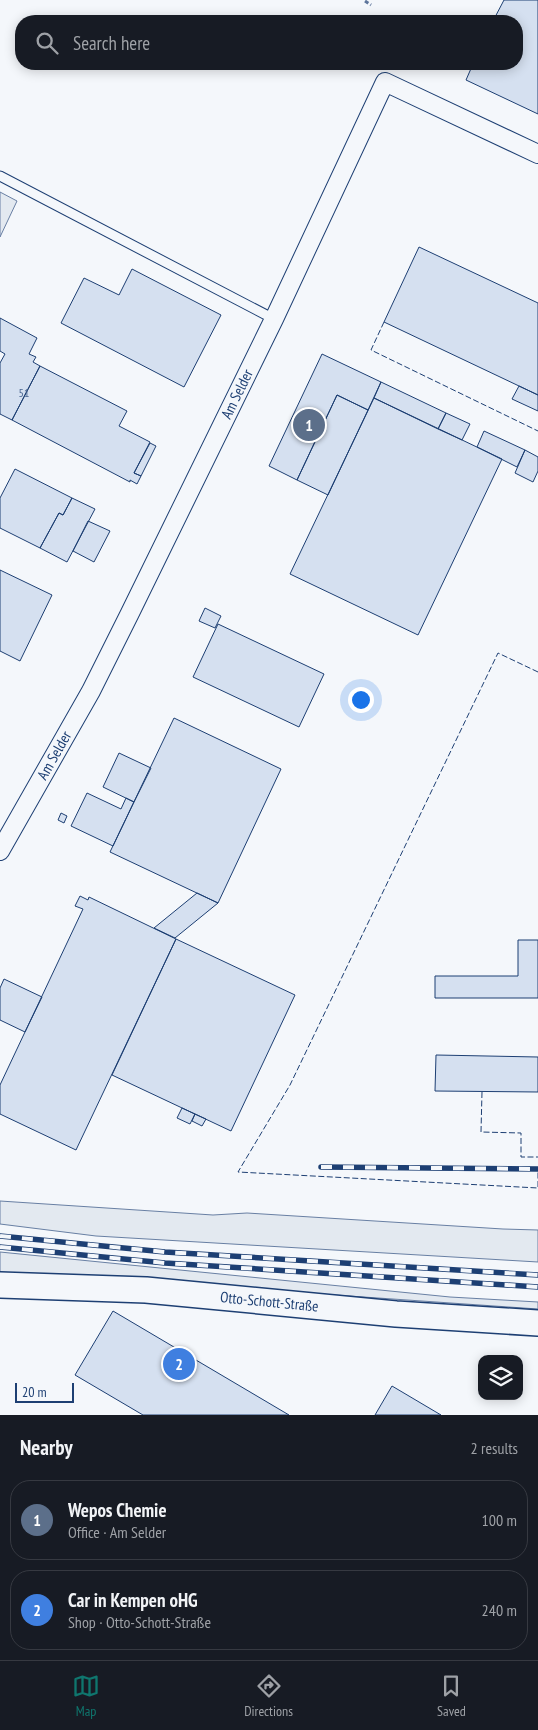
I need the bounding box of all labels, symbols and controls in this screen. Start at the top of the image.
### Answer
search box [15,15,523,70]
icon: search [33,29,61,57]
text: Search here [73,31,150,55]
street label: Am Selder [217,365,257,422]
house number: 51 [19,385,29,400]
pin: 1 [293,406,325,444]
your location [348,687,374,713]
street label: Am Selder [33,727,76,783]
street label: Otto-Schott-Straße [219,1287,319,1316]
pin: 2 [163,1345,195,1383]
map controls [478,1355,523,1400]
button: layers [478,1355,523,1400]
scale bar [15,1380,74,1403]
text: 20 m [22,1383,47,1401]
text: Nearby [20,1434,73,1461]
text: 2 results [471,1438,518,1458]
text: Wepos Chemie [68,1498,167,1522]
text: 1 [33,1510,41,1530]
text: 100 m [482,1510,517,1530]
text: Office · Am Selder [68,1522,166,1542]
text: Car in Kempen oHG [68,1588,198,1612]
text: 2 [33,1600,41,1620]
text: 240 m [482,1600,517,1620]
text: Shop · Otto-Schott-Straße [68,1612,211,1632]
tab: Map [72,1672,100,1720]
tab: Directions [244,1672,293,1720]
tab: Saved [437,1672,466,1720]

